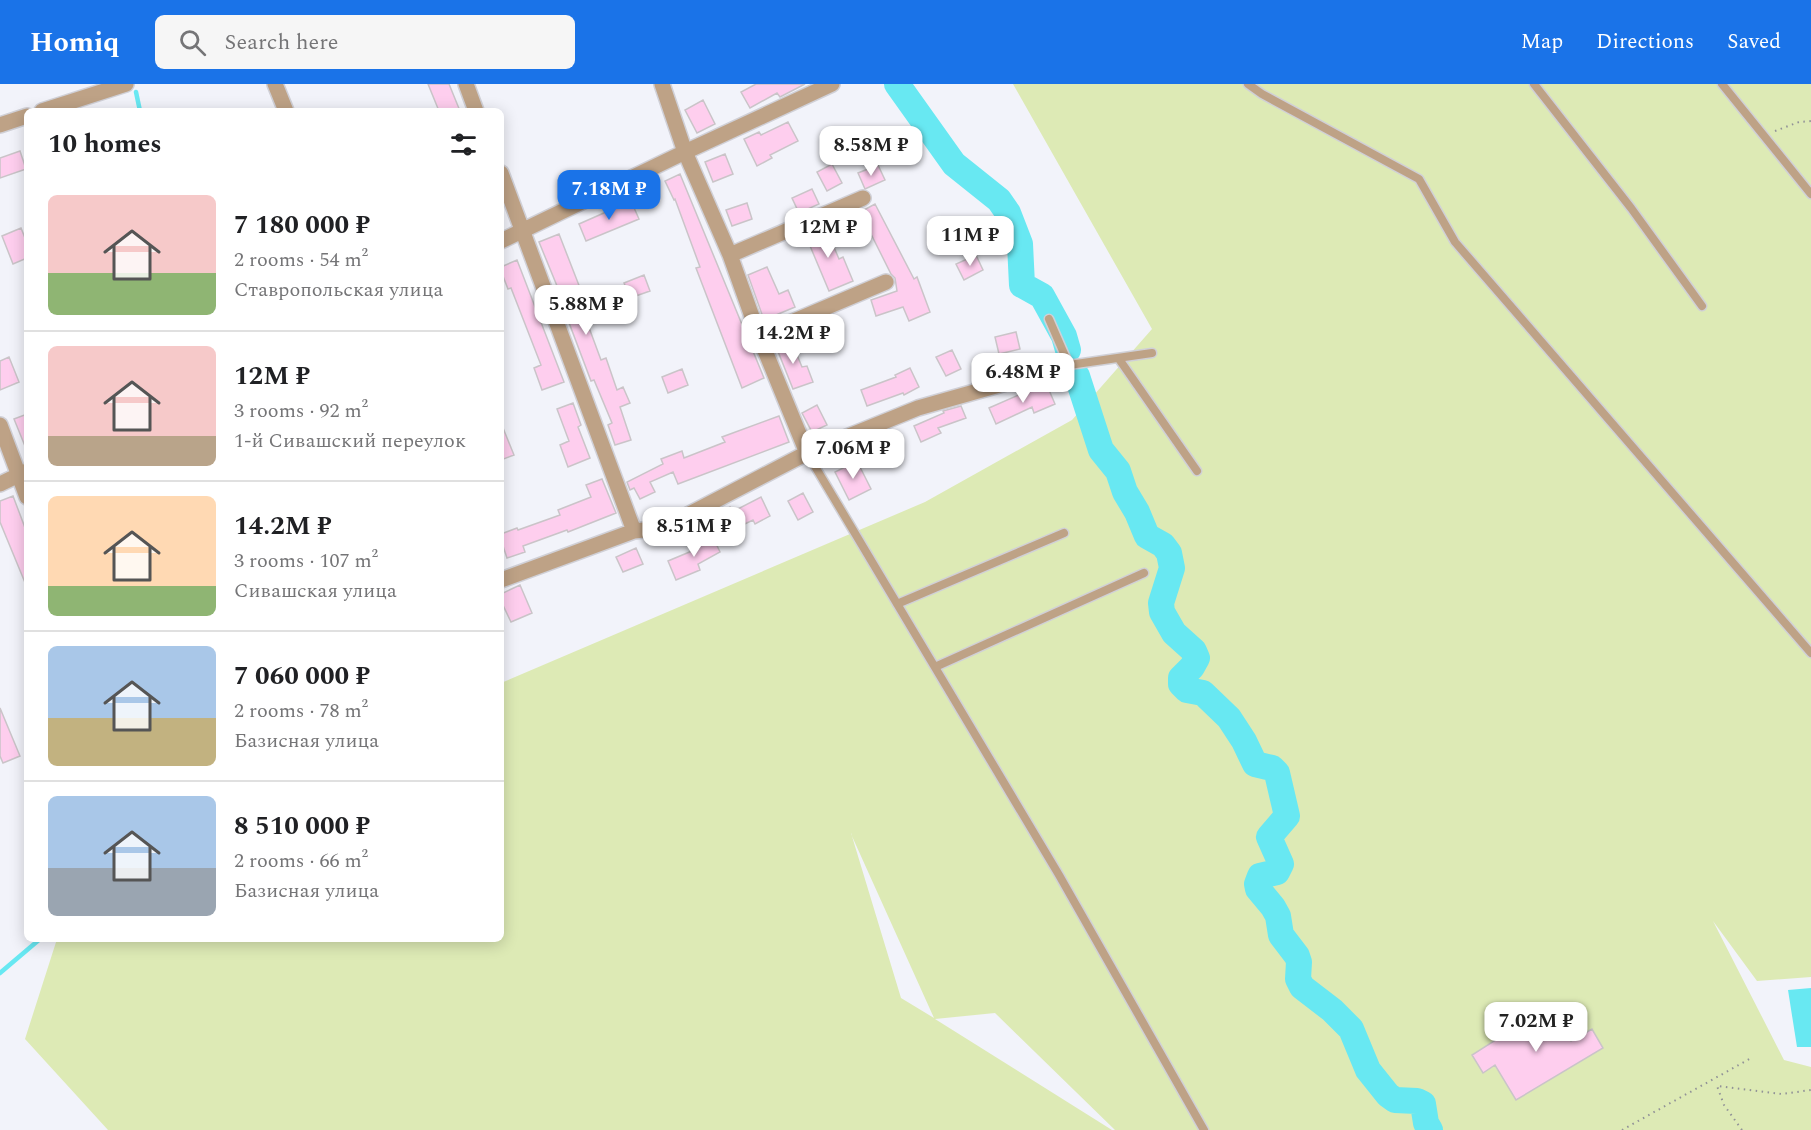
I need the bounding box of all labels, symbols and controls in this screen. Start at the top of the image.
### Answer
search box [155,15,575,69]
text: Homiq [30,21,119,64]
icon: search [176,26,209,59]
text: Search here [224,26,339,59]
text: Map [1521,26,1563,58]
text: Directions [1596,26,1694,58]
text: Saved [1727,26,1781,58]
text: 10 homes [48,124,162,164]
pin: 8.58M ₽ [816,126,926,177]
icon: filters [447,128,480,161]
text: 8.58M ₽ [833,130,909,160]
pin: 7.18M ₽ [554,170,664,221]
text: 7.18M ₽ [571,174,647,204]
text: 7 180 000 ₽ [234,205,370,245]
pin: 12M ₽ [786,208,870,259]
text: 12M ₽ [799,212,857,242]
pin: 11M ₽ [928,216,1012,267]
icon: home [96,219,168,291]
text: 11M ₽ [941,220,999,250]
text: 2 rooms · 54 m² [234,245,368,275]
text: Ставропольская улица [234,275,443,305]
pin: 5.88M ₽ [531,285,641,336]
text: 5.88M ₽ [548,289,624,319]
pin: 14.2M ₽ [738,314,848,365]
text: 14.2M ₽ [755,318,831,348]
pin: 6.48M ₽ [968,353,1078,404]
text: 12M ₽ [234,356,310,396]
text: 6.48M ₽ [985,357,1061,387]
icon: home [96,370,168,442]
text: 3 rooms · 92 m² [234,396,368,426]
text: 1-й Сивашский переулок [234,426,466,456]
pin: 7.06M ₽ [798,429,908,480]
text: 7.06M ₽ [815,433,891,463]
text: 14.2M ₽ [234,506,332,546]
pin: 8.51M ₽ [639,507,749,558]
text: 8.51M ₽ [656,511,732,541]
icon: home [96,520,168,592]
text: 3 rooms · 107 m² [234,546,378,576]
text: Сивашская улица [234,576,397,606]
text: 7 060 000 ₽ [234,656,370,696]
icon: home [96,670,168,742]
text: 2 rooms · 78 m² [234,696,368,726]
text: Базисная улица [234,726,379,756]
text: 8 510 000 ₽ [234,806,370,846]
icon: home [96,820,168,892]
text: 2 rooms · 66 m² [234,846,368,876]
text: Базисная улица [234,876,379,906]
pin: 7.02M ₽ [1481,1002,1591,1053]
text: 7.02M ₽ [1498,1006,1574,1036]

